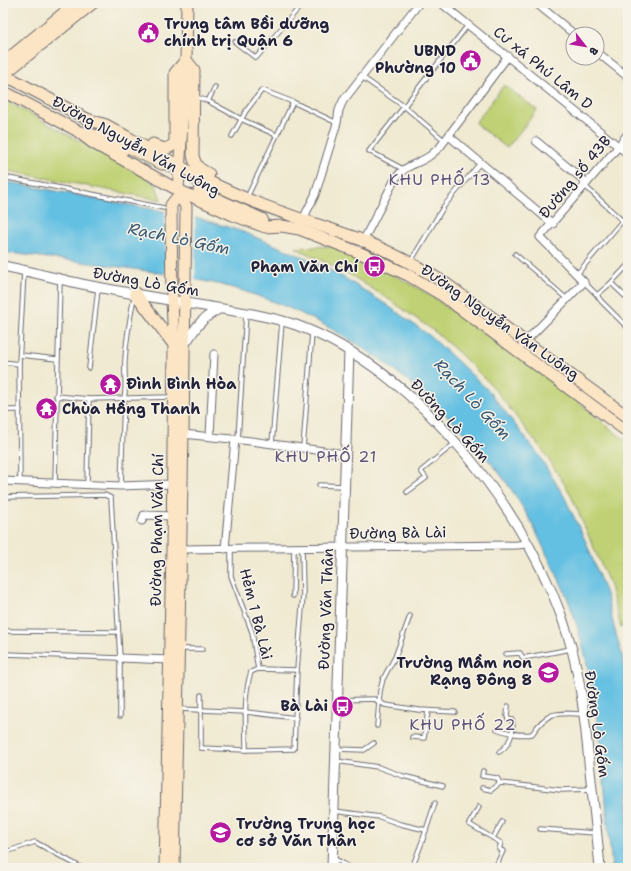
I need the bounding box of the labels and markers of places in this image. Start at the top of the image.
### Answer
place label: Trung tâm Bồi dưỡng chính trị Quận 6 [164,14,330,51]
public building icon: Trung tâm Bồi dưỡng chính trị Quận 6 [136,20,162,46]
place label: UBND Phường 10 [375,41,456,78]
public building icon: UBND Phường 10 [458,47,484,73]
bus stop icon: Phạm Văn Chí [361,254,387,280]
place label: Phạm Văn Chí [251,257,358,277]
temple icon: Đình Bình Hòa [97,371,123,397]
place label: Đình Bình Hòa [126,374,237,394]
temple icon: Chùa Hồng Thanh [33,396,59,422]
place label: Chùa Hồng Thanh [62,399,200,419]
place label: Trường Mầm non Rạng Đông 8 [396,653,532,690]
school or university icon: Trường Mầm non Rạng Đông 8 [535,659,561,685]
bus stop icon: Bà Lài [330,693,356,719]
place label: Bà Lài [280,696,328,716]
place label: Trường Trung học cơ sở Văn Thân [236,814,375,851]
school or university icon: Trường Trung học cơ sở Văn Thân [208,820,234,846]

